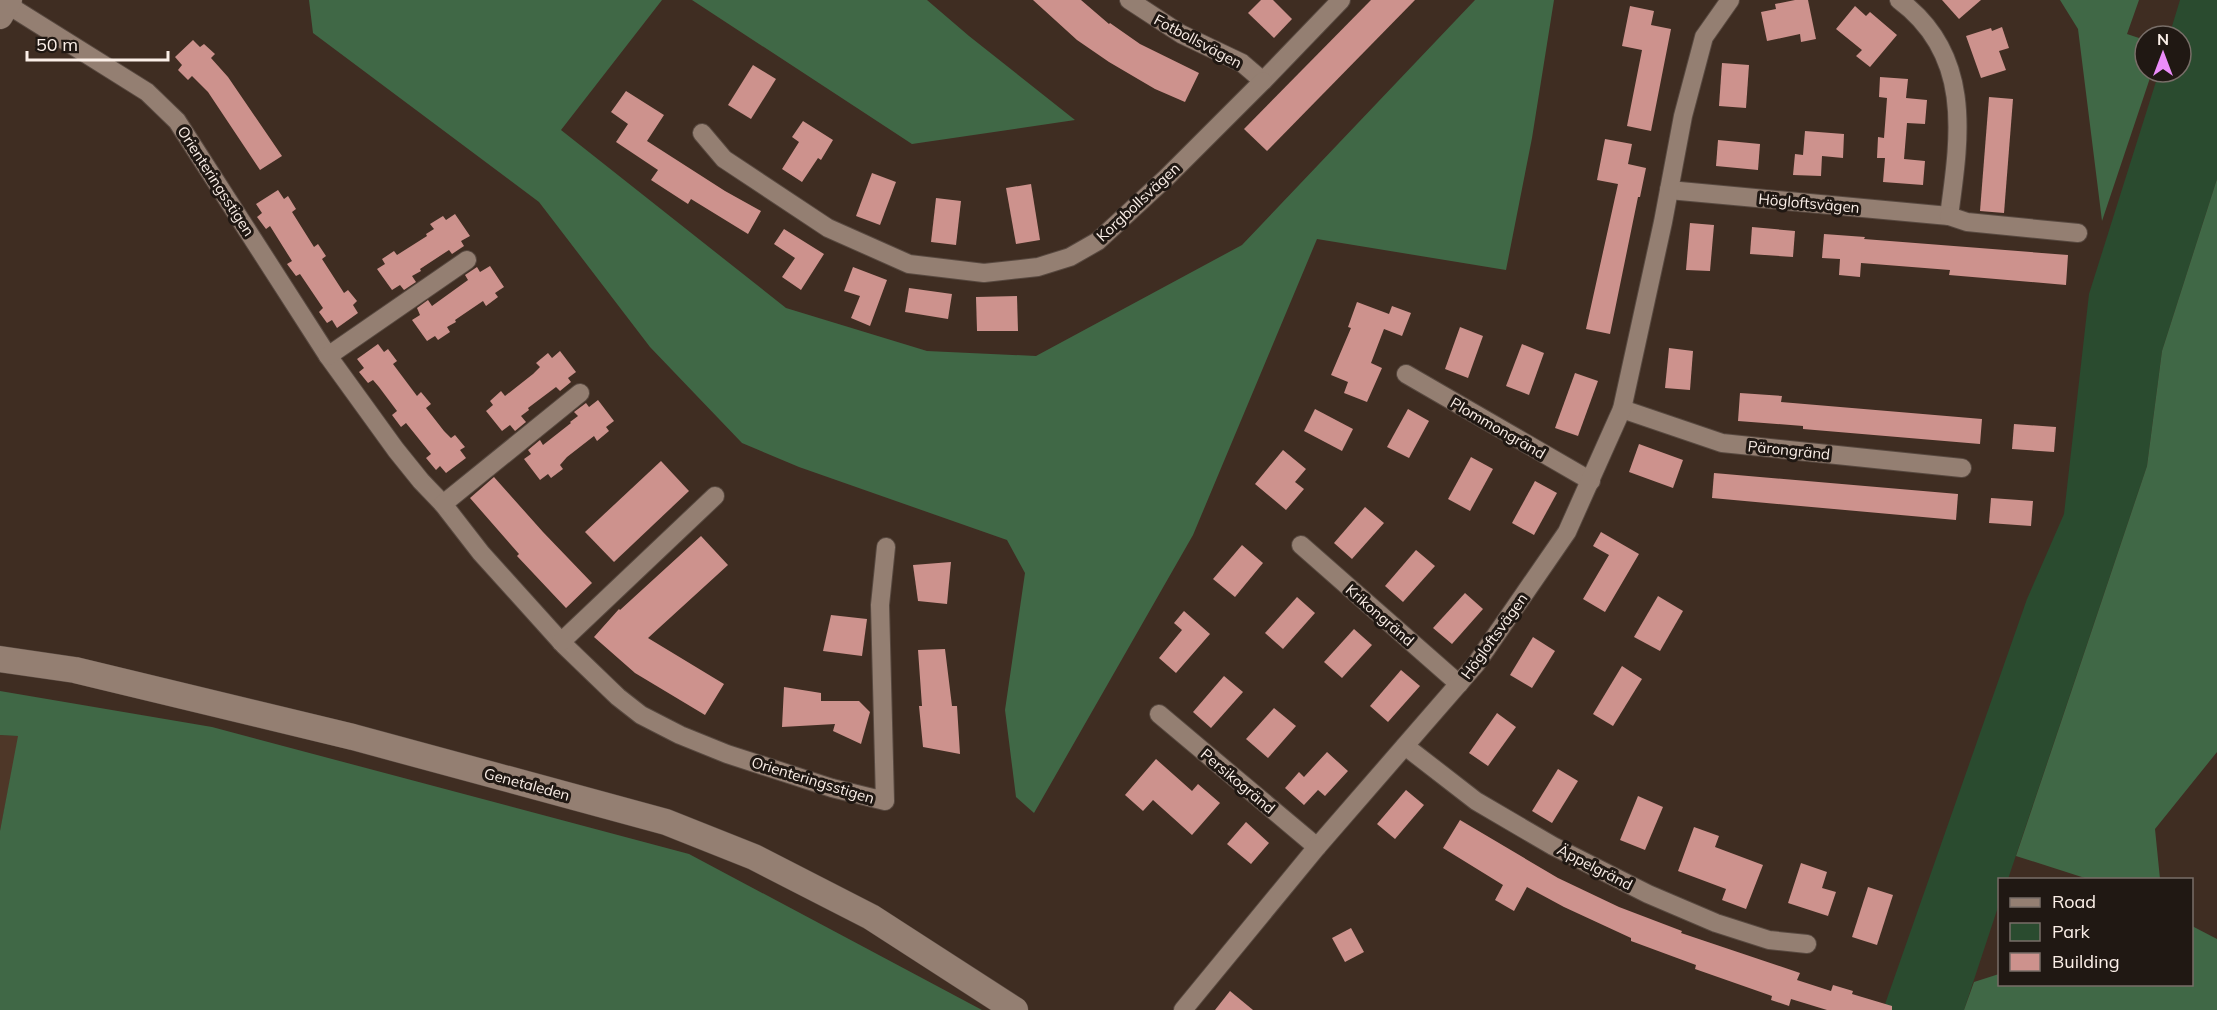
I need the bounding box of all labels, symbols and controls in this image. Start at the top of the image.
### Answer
street label: Fotbollsvägen [1151,10,1245,72]
scale bar [27,24,168,62]
north arrow [2133,24,2193,84]
text: N [2157,29,2169,49]
text: 50 m [36,33,78,56]
street label: Orienteringsstigen [173,122,259,240]
street label: Korgbollsvägen [1092,158,1184,246]
street label: Högloftsvägen [1758,189,1860,217]
street label: Plommongränd [1447,393,1549,463]
street label: Pärongränd [1747,436,1831,464]
street label: Krikongränd [1342,580,1418,650]
street label: Högloftsvägen [1457,589,1531,683]
street label: Persikogränd [1197,744,1279,818]
street label: Orienteringsstigen [749,752,877,808]
street label: Genetaleden [482,763,572,805]
street label: Äppelgränd [1554,840,1636,894]
legend [1998,878,2193,986]
text: Road [2052,890,2096,913]
text: Park [2052,920,2091,943]
text: Building [2052,950,2120,973]

